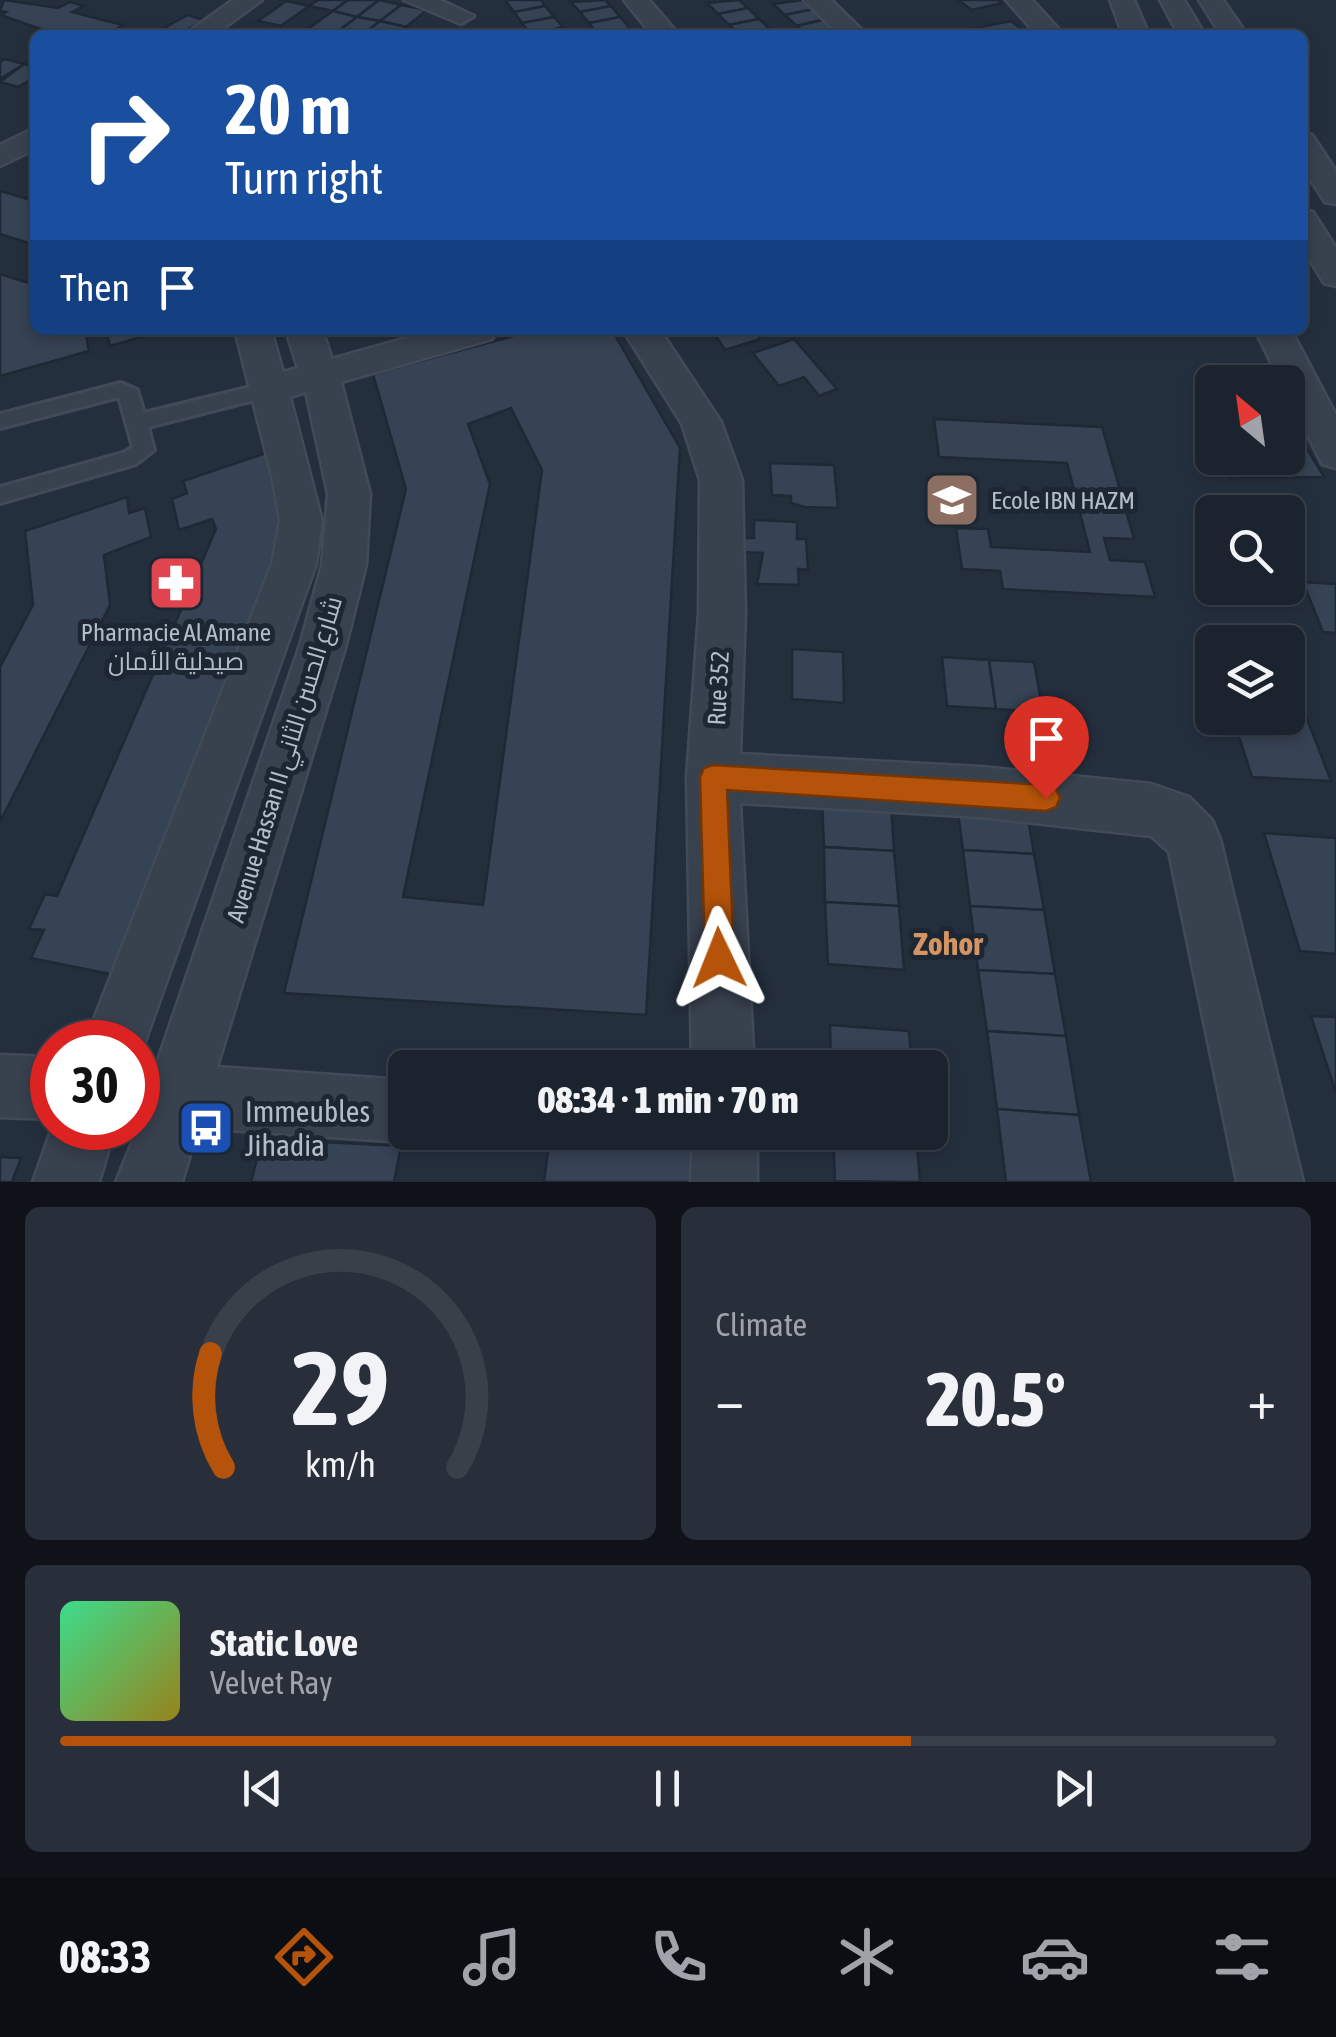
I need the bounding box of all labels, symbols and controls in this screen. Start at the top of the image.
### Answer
text: 20 m [225,69,351,149]
icon: right [60,70,190,200]
text: Turn right [225,152,383,204]
icon: arrive [150,260,205,315]
text: Then [60,266,130,309]
north arrow [1195,365,1305,475]
map controls [1195,365,1305,735]
school or university icon: Ecole IBN HAZM [922,470,982,530]
place label: Ecole IBN HAZM [991,486,1135,514]
button: search [1195,495,1305,605]
pharmacy icon: Pharmacie Al Amane صيدلية الأمان [146,553,206,613]
street label: Avenue Hassan II شارع الحسن الثاني [221,593,353,927]
place label: Pharmacie Al Amane صيدلية الأمان [81,618,271,676]
button: layers [1195,625,1305,735]
street label: Rue 352 [702,650,734,726]
pin [1004,696,1089,799]
icon: arrive [1019,711,1074,766]
position arrow [667,906,771,1010]
district label: Zohor [913,925,983,962]
speed limit sign: 30 [30,1020,160,1150]
text: 08:34 · 1 min · 70 m [537,1078,799,1121]
place label: Immeubles Jihadia [245,1094,370,1162]
bus stop icon: Immeubles Jihadia [176,1098,236,1158]
text: Climate [716,1306,807,1343]
text: 29 [291,1328,389,1447]
text: 20.5° [926,1356,1066,1442]
text: − [716,1368,744,1431]
text: + [1247,1368,1276,1431]
text: km/h [305,1444,376,1485]
text: Static Love [210,1621,358,1664]
text: Velvet Ray [210,1664,332,1701]
icon: previous [235,1761,290,1816]
icon: pause [640,1761,695,1816]
icon: next [1046,1761,1101,1816]
icon: directions [269,1922,339,1992]
icon: music [457,1922,527,1992]
icon: phone [644,1922,714,1992]
icon: climate [832,1922,902,1992]
icon: car [1020,1922,1090,1992]
icon: filters [1207,1922,1277,1992]
text: 08:33 [59,1931,151,1983]

